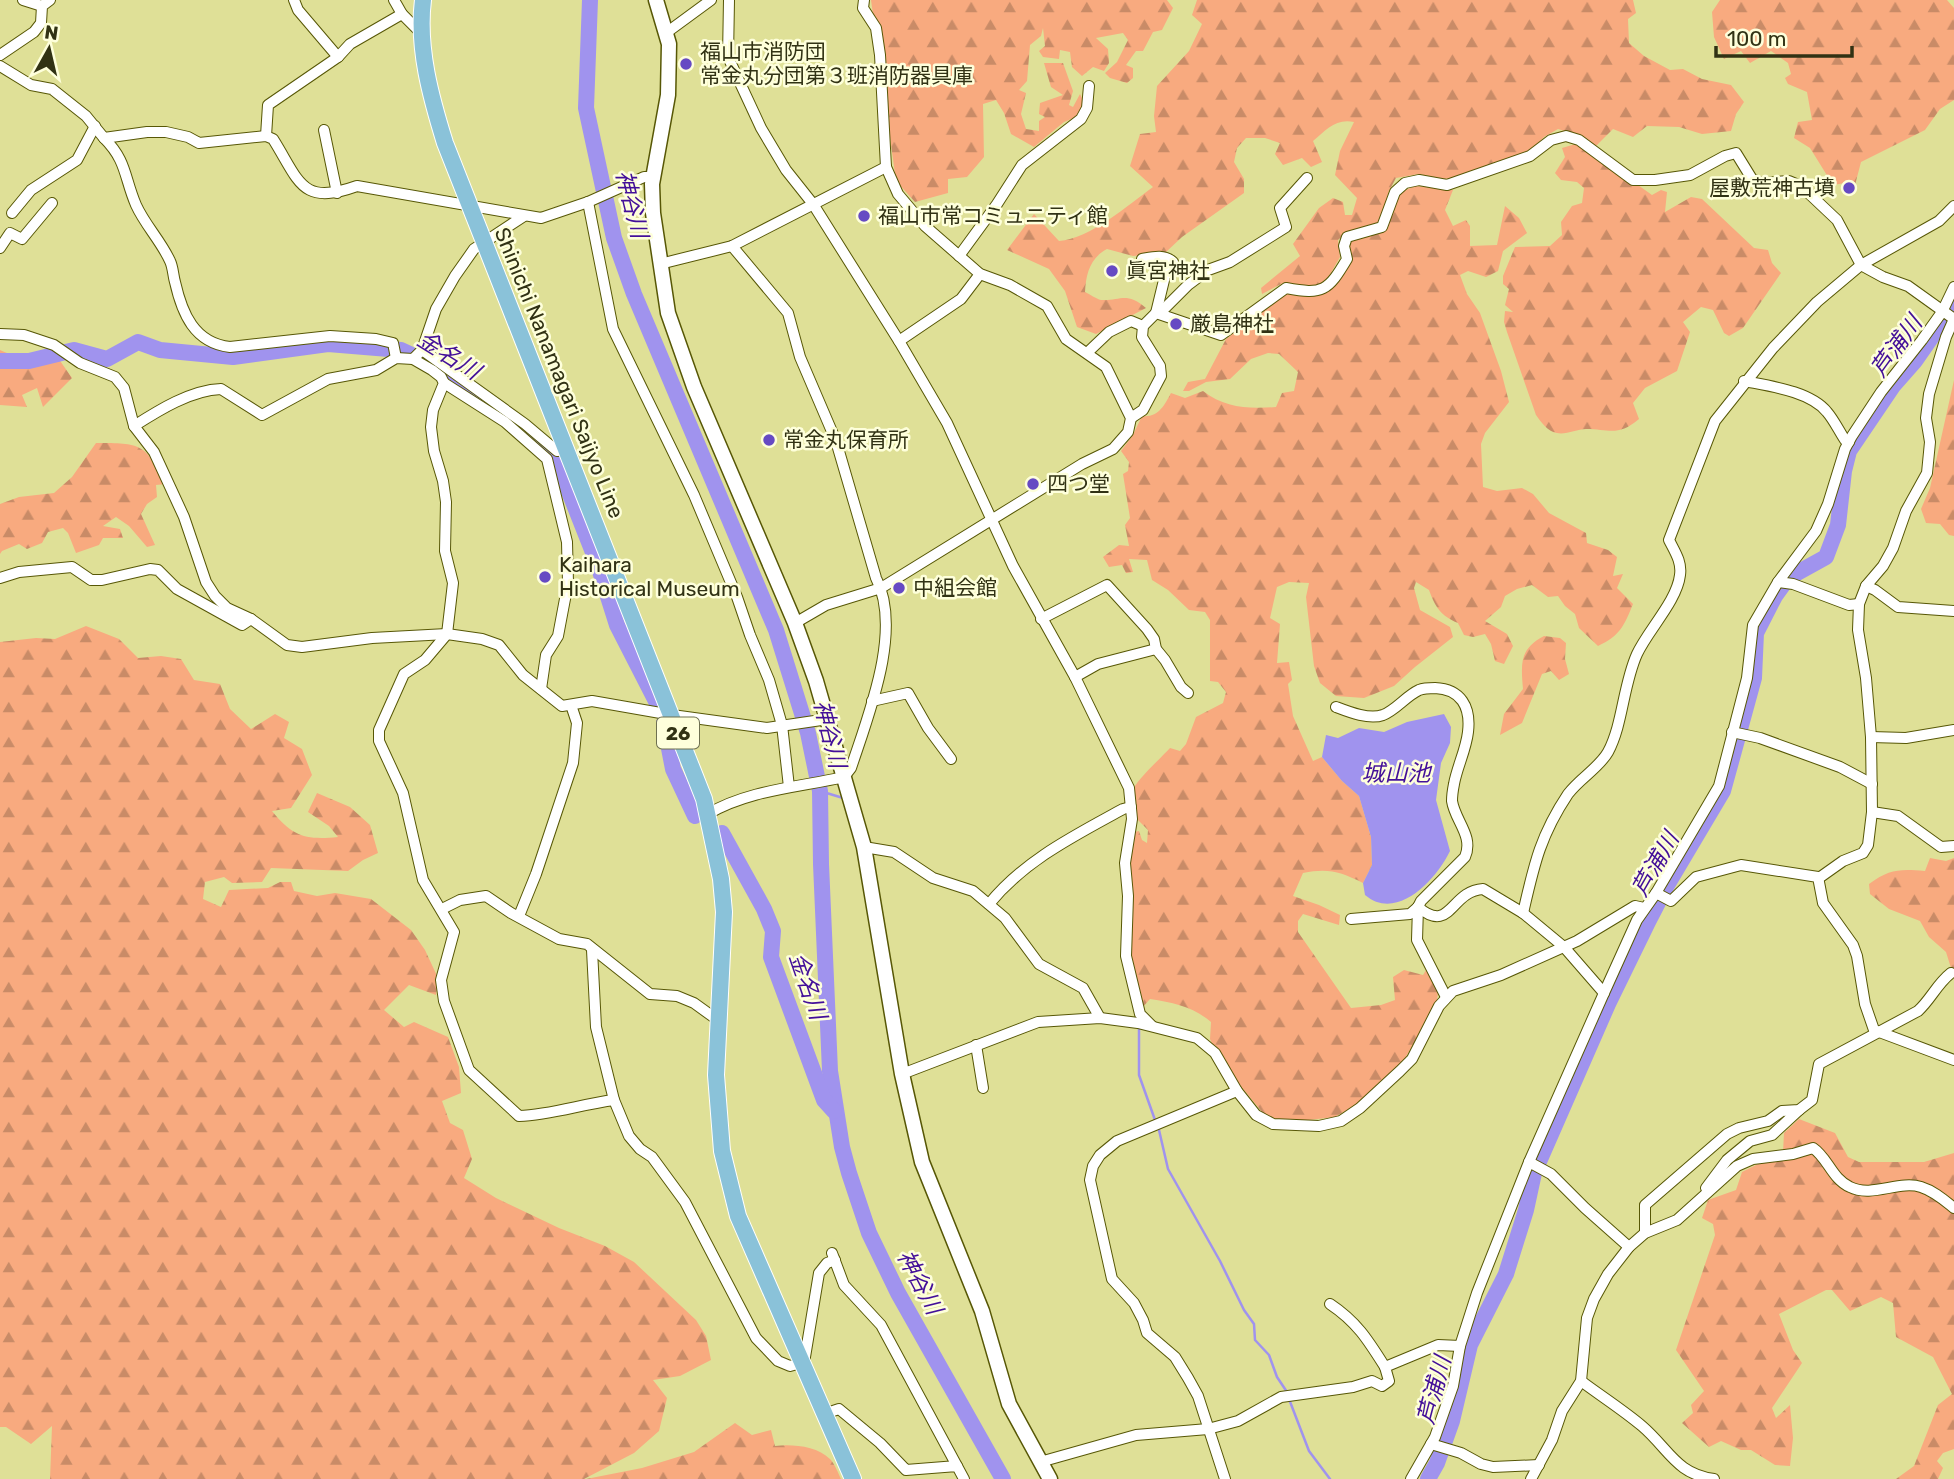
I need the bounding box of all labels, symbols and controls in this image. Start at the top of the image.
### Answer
north arrow [14,14,84,84]
scale bar [1716,14,1853,58]
text: N [43,20,60,45]
text: 100 m [1727,26,1786,51]
place label: 福山市消防団 常金丸分団第３班消防器具庫 [700,39,973,88]
marker: 福山市消防団 常金丸分団第３班消防器具庫 [678,56,694,72]
water label: 神谷川 [610,167,655,244]
place label: 屋敷荒神古墳 [1709,175,1835,200]
marker: 屋敷荒神古墳 [1841,180,1857,196]
place label: 福山市常コミュニティ館 [878,203,1108,228]
marker: 福山市常コミュニティ館 [856,208,872,224]
street label: Shinichi Nanamagari Saijyo Line [490,224,629,522]
place label: 眞宮神社 [1126,258,1210,283]
marker: 眞宮神社 [1104,263,1120,279]
water label: 芦浦川 [1864,307,1929,382]
place label: 厳島神社 [1190,311,1274,336]
marker: 厳島神社 [1168,316,1184,332]
water label: 金名川 [412,325,488,387]
place label: 常金丸保育所 [783,427,909,452]
marker: 常金丸保育所 [761,432,777,448]
place label: 四つ堂 [1047,471,1110,496]
marker: 四つ堂 [1025,476,1041,492]
place label: Kaihara Historical Museum [559,552,740,601]
marker: Kaihara Historical Museum [537,569,553,585]
place label: 中組会館 [913,575,997,600]
marker: 中組会館 [891,580,907,596]
water label: 神谷川 [808,697,853,774]
road number: 26 [657,718,699,748]
water label: 城山池 [1362,759,1433,787]
water label: 芦浦川 [1626,825,1686,901]
water label: 金名川 [784,949,833,1026]
water label: 神谷川 [891,1245,950,1322]
water label: 芦浦川 [1412,1350,1457,1427]

